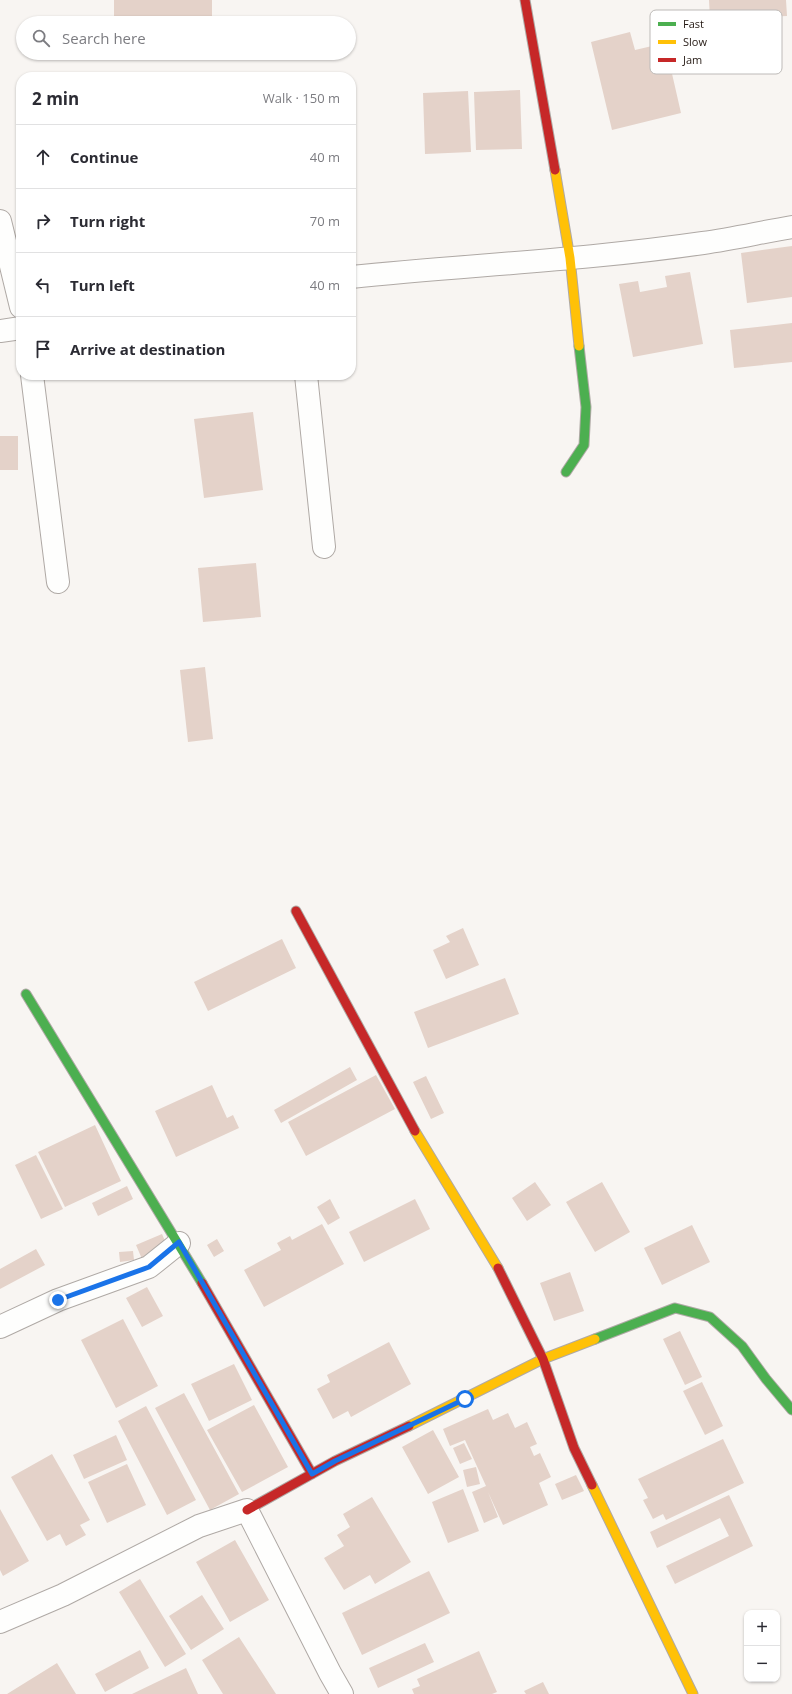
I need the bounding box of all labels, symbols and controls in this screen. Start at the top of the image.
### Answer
legend [650,10,782,74]
search box [16,16,356,60]
text: Fast [683,16,704,31]
icon: search [30,27,52,49]
text: Search here [62,28,146,48]
text: Slow [683,34,707,49]
text: Jam [682,52,702,67]
text: 2 min [32,87,79,110]
text: Walk · 150 m [263,89,340,107]
icon: ahead [32,146,54,168]
text: Continue [70,147,138,167]
text: 40 m [310,148,340,166]
icon: right [32,210,54,232]
text: Turn right [70,211,145,231]
text: 70 m [310,212,340,230]
icon: left [32,274,54,296]
text: Turn left [70,275,135,295]
text: 40 m [310,276,340,294]
icon: arrive [32,338,54,360]
text: Arrive at destination [70,339,225,359]
route end [49,1291,67,1309]
route start [456,1390,474,1408]
map controls [744,1610,780,1682]
button: + [744,1610,780,1646]
button: − [744,1646,780,1682]

